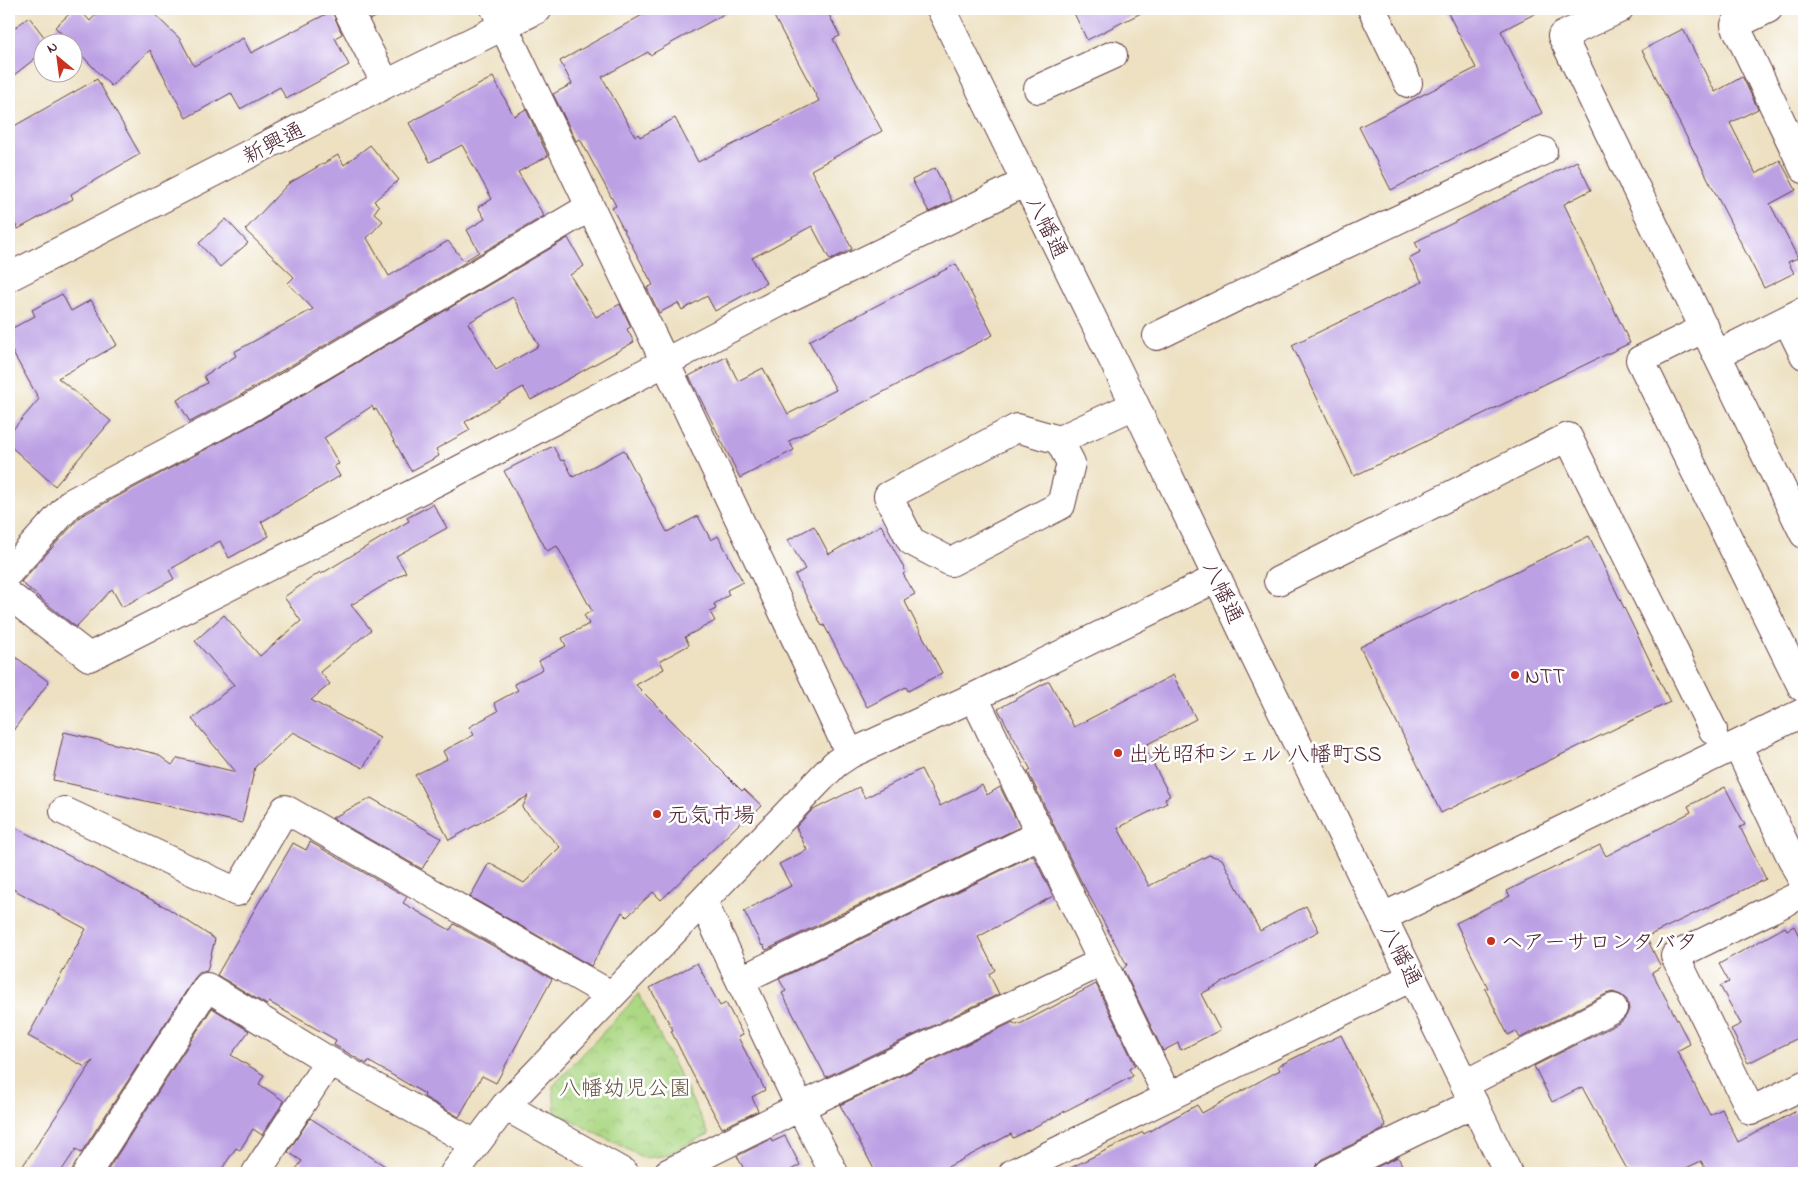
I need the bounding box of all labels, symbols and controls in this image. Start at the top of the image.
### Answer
north arrow [32,32,82,82]
text: N [43,36,62,59]
street label: 新興通 [238,115,311,174]
street label: 八幡通 [1016,192,1074,265]
street label: 八幡通 [1193,557,1250,630]
place label: NTT [1525,662,1565,694]
marker: NTT [1509,669,1521,681]
place label: 出光昭和シェル 八幡町SS [1128,740,1382,772]
marker: 出光昭和シェル 八幡町SS [1112,747,1124,759]
place label: 元気市場 [667,801,755,833]
marker: 元気市場 [651,808,663,820]
street label: 八幡通 [1370,920,1428,993]
place label: ヘアーサロンタバタ [1501,928,1698,960]
marker: ヘアーサロンタバタ [1485,935,1497,947]
park label: 八幡幼児公園 [559,1074,691,1106]

